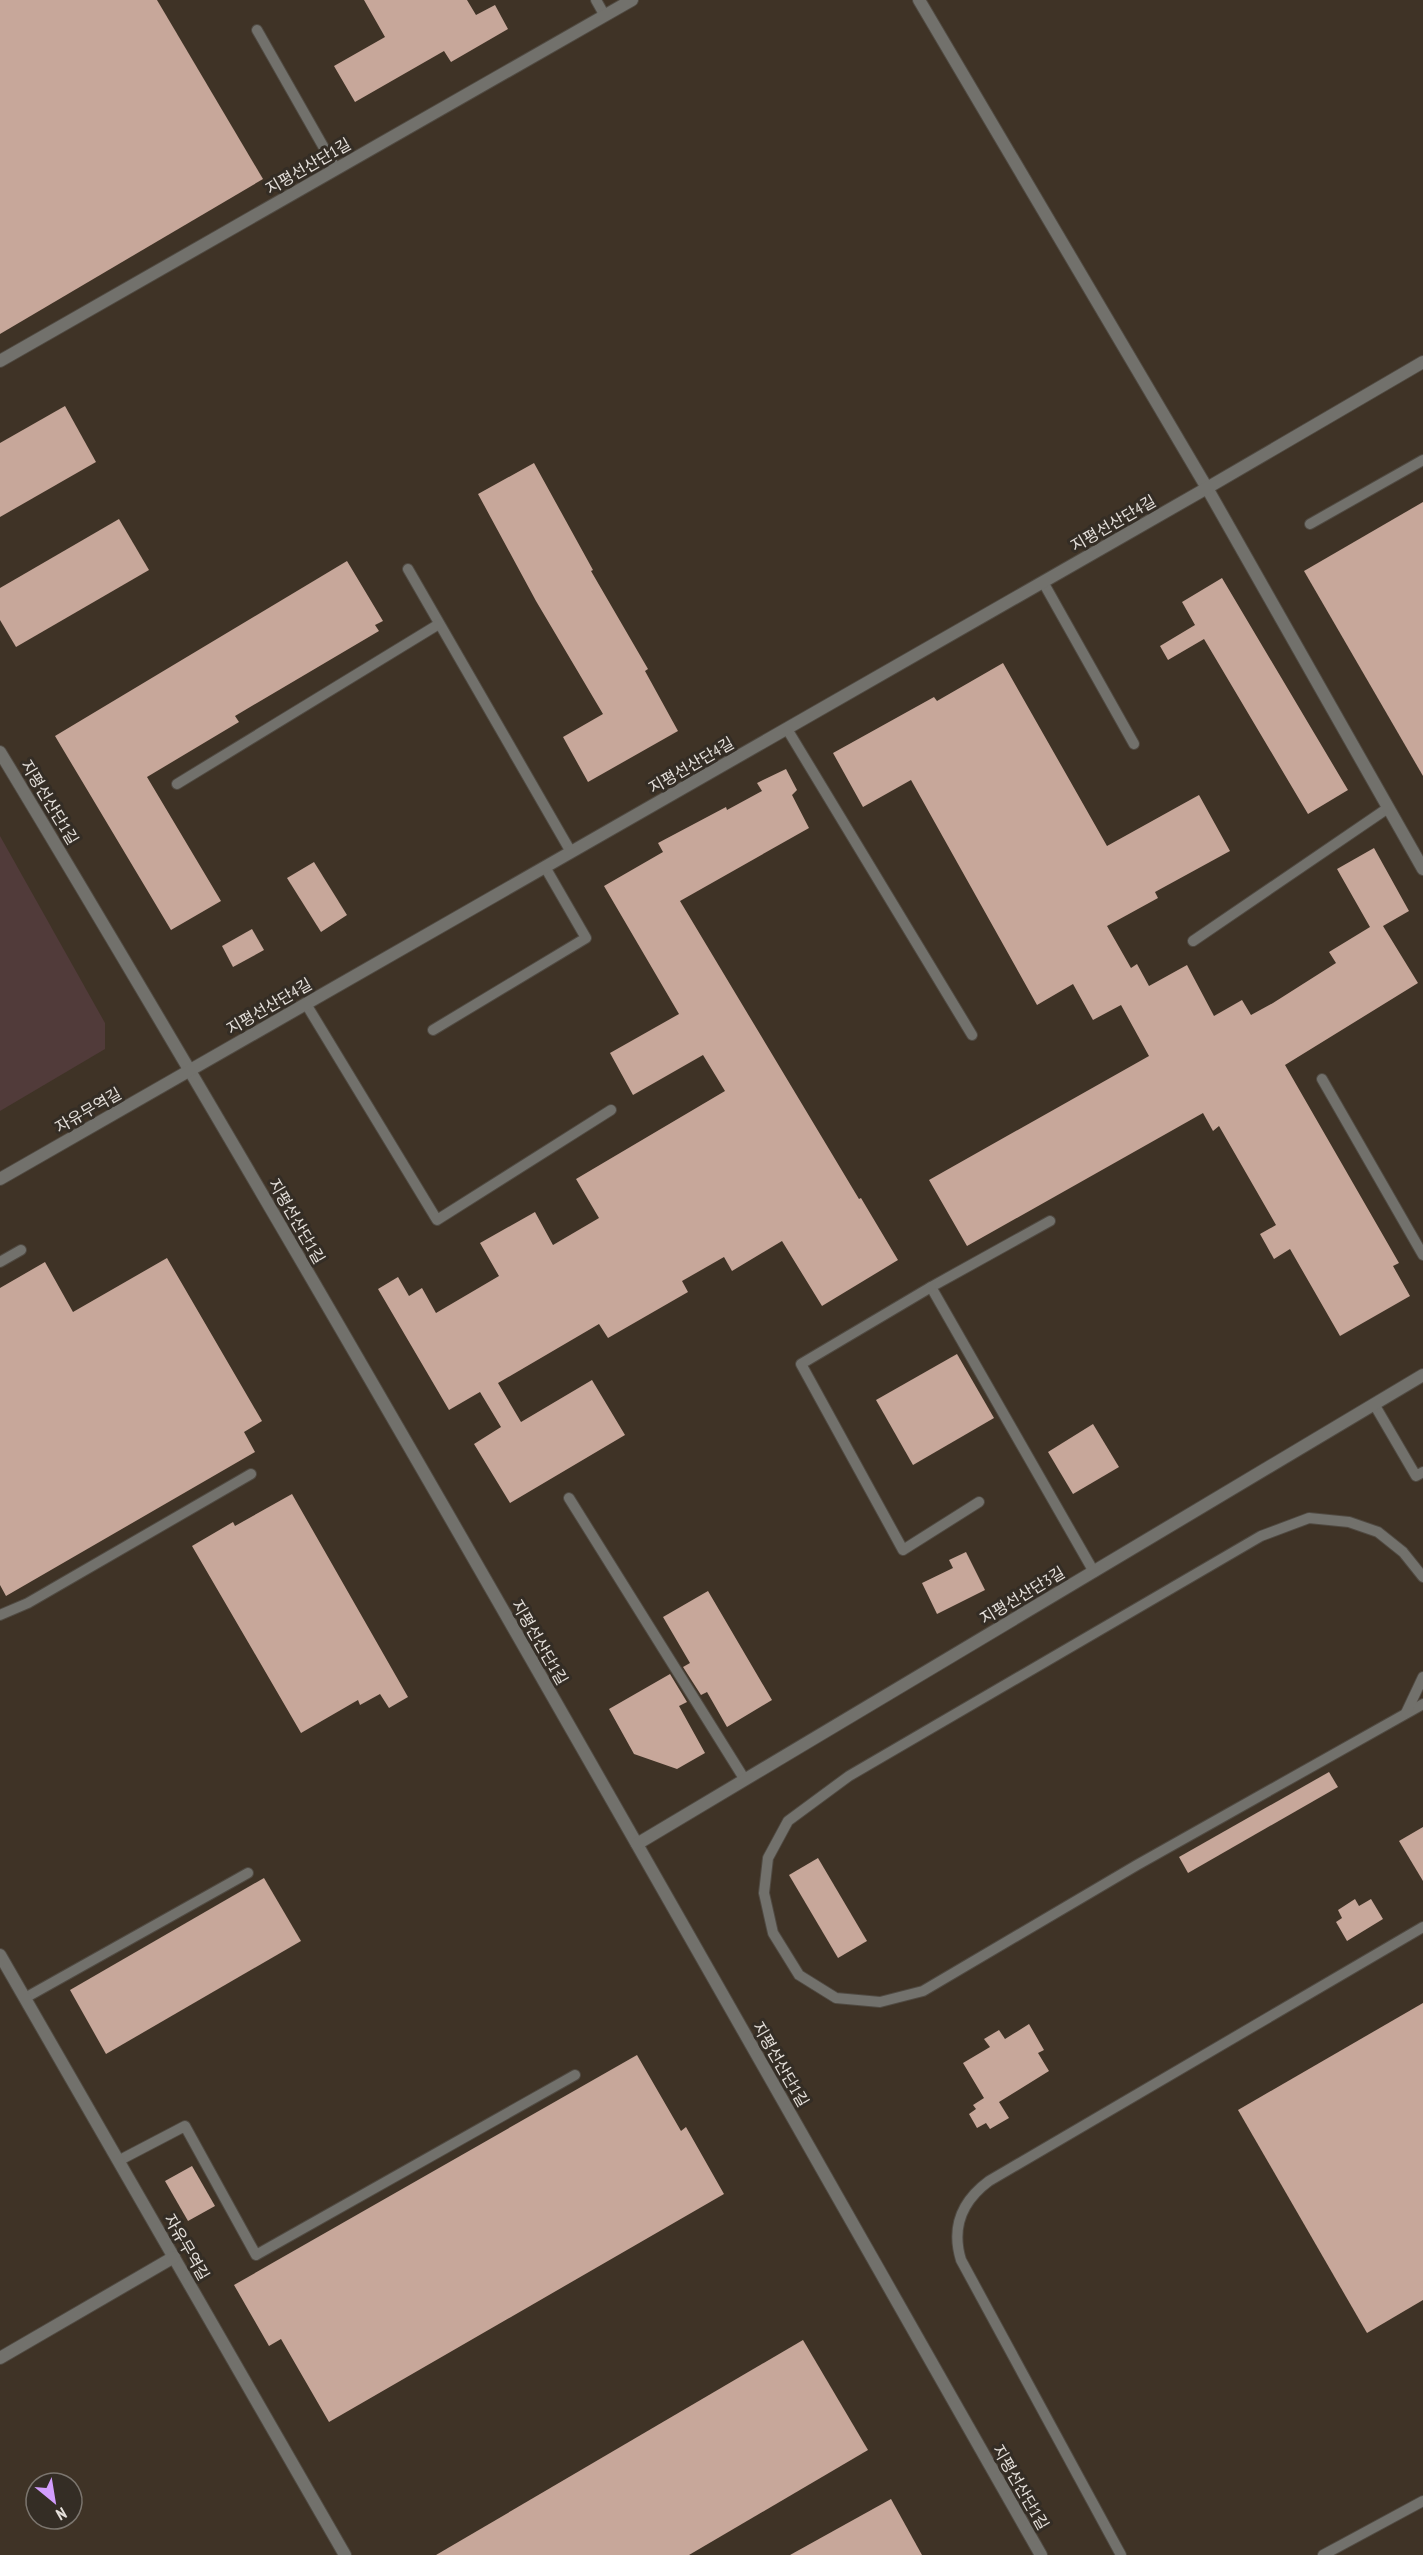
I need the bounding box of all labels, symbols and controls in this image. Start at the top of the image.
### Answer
street label: 지평선산단1길 [262,133,354,199]
street label: 지평선산단4길 [1067,490,1159,556]
street label: 지평선산단4길 [645,732,737,798]
street label: 지평선산단1길 [17,756,83,848]
street label: 지평선산단4길 [223,973,315,1039]
street label: 자유무역길 [51,1083,125,1137]
street label: 지평선산단1길 [264,1175,330,1267]
street label: 지평선산단3길 [976,1562,1068,1628]
street label: 지평선산단1길 [507,1596,573,1688]
street label: 지평선산단1길 [748,2018,814,2110]
street label: 자유무역길 [160,2210,214,2284]
street label: 지평선산단1길 [988,2441,1054,2533]
north arrow [24,2471,84,2531]
text: N [53,2503,70,2525]

